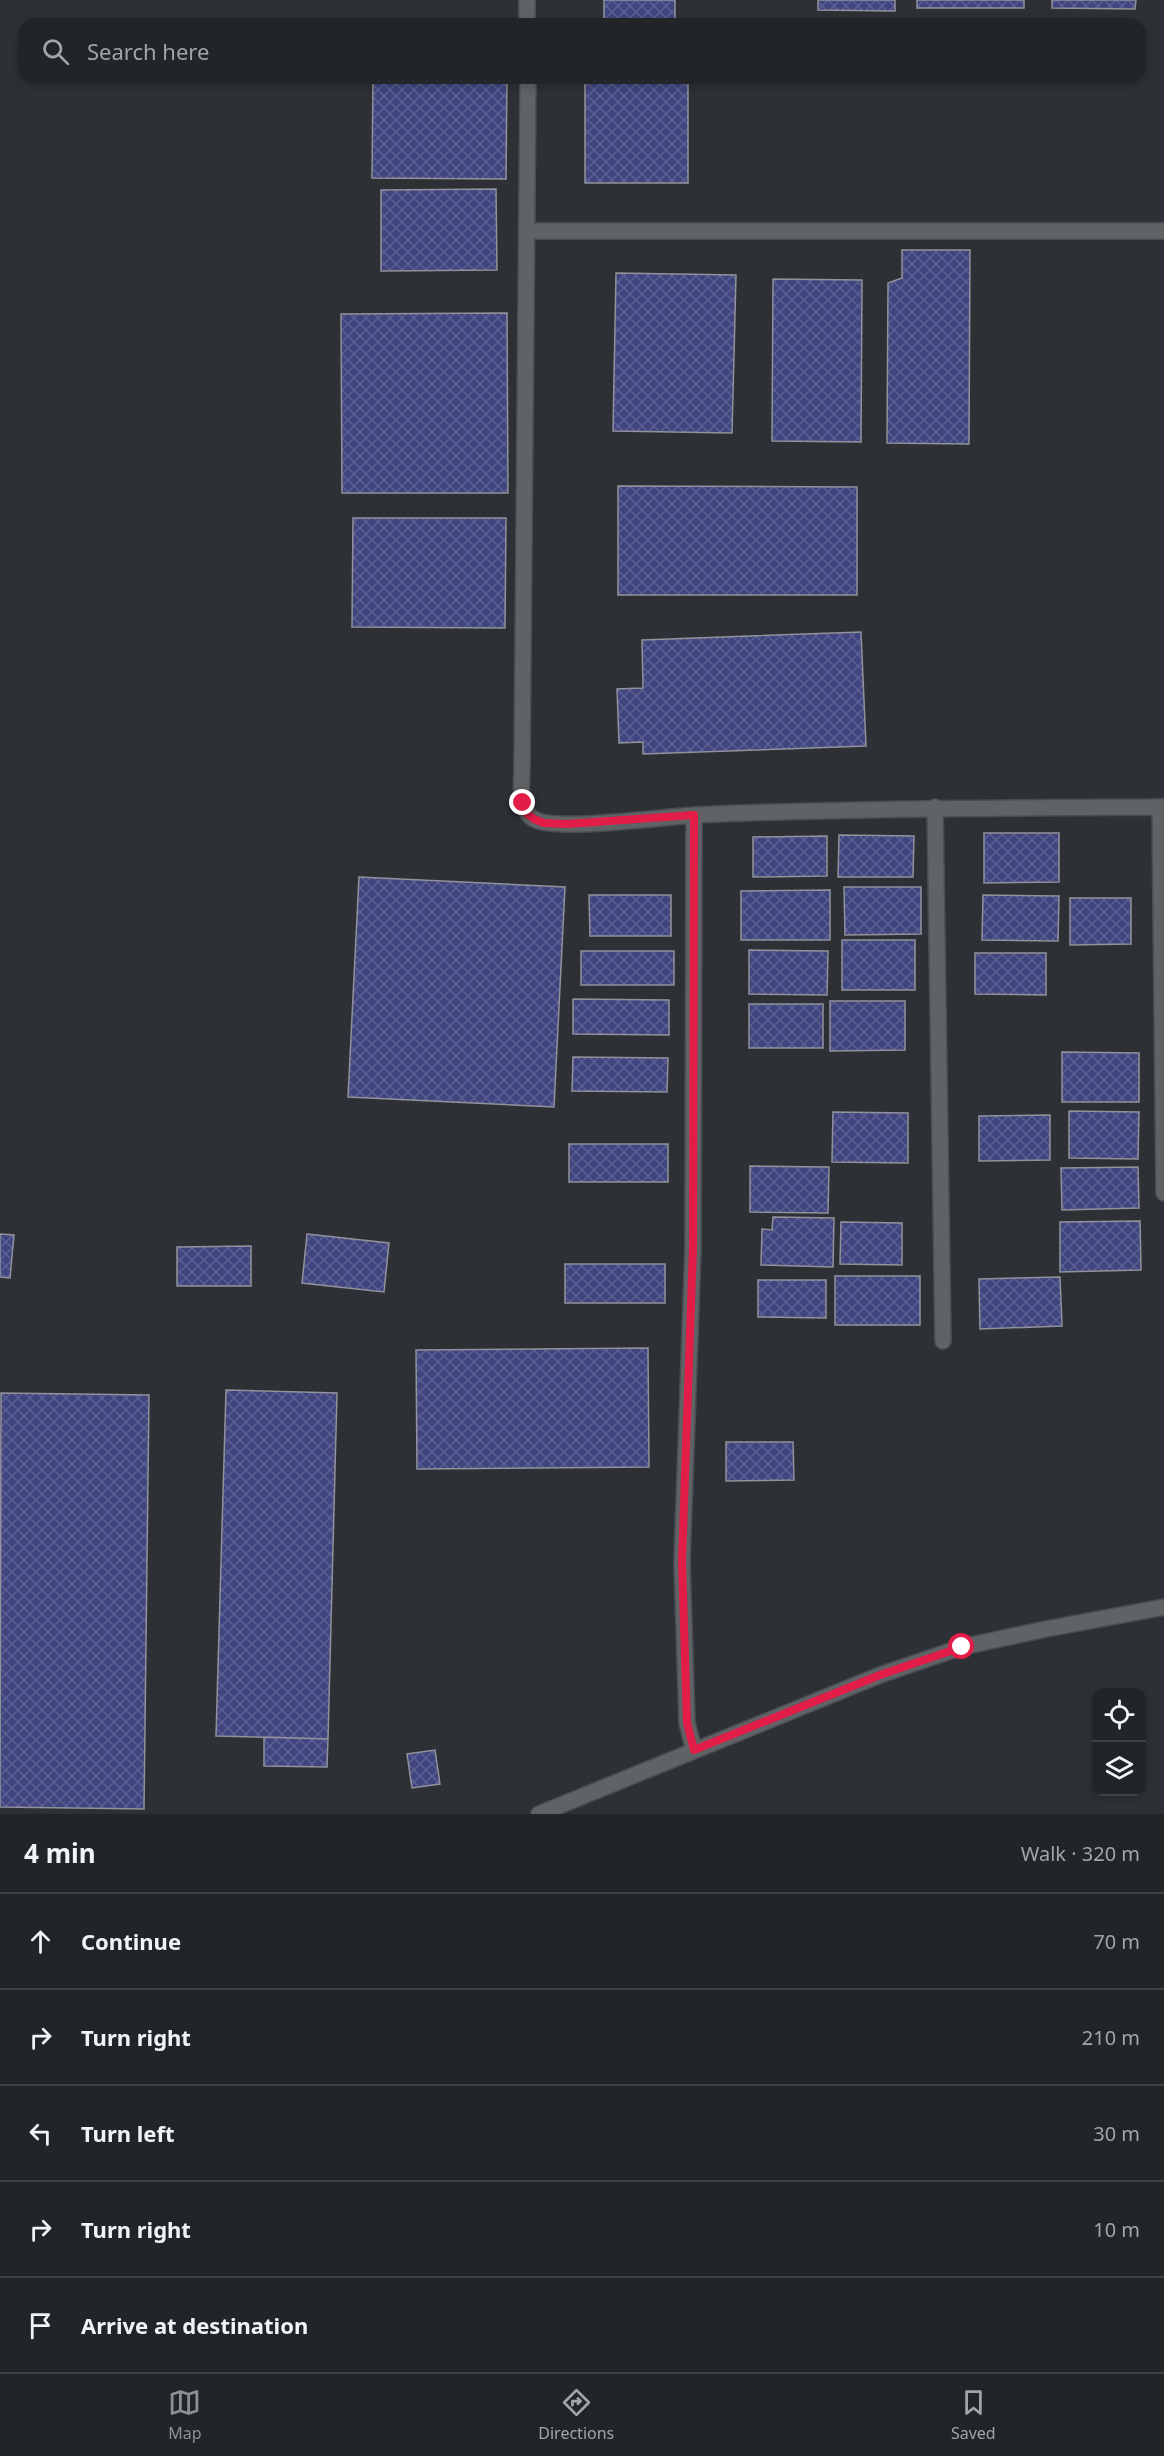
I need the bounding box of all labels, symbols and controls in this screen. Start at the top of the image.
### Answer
search box [18,18,1146,84]
icon: search [39,35,72,68]
text: Search here [87,36,209,66]
route end [509,789,535,815]
route start [948,1633,974,1659]
map controls [1092,1688,1146,1796]
button: locate [1092,1688,1146,1742]
button: layers [1092,1742,1146,1796]
text: 4 min [24,1835,96,1871]
text: Walk · 320 m [1021,1840,1140,1867]
icon: ahead [24,1925,57,1958]
text: Continue [81,1926,181,1956]
text: 70 m [1093,1928,1140,1955]
icon: right [24,2021,57,2054]
text: Turn right [81,2022,191,2052]
text: 210 m [1082,2024,1140,2051]
icon: left [24,2117,57,2150]
text: Turn left [81,2118,175,2148]
text: 30 m [1093,2120,1140,2147]
icon: right [24,2213,57,2246]
text: Turn right [81,2214,191,2244]
text: 10 m [1093,2216,1140,2243]
icon: arrive [24,2309,57,2342]
text: Arrive at destination [81,2310,308,2340]
tab: Map [168,2386,202,2444]
tab: Directions [538,2386,614,2444]
tab: Saved [951,2386,996,2444]

